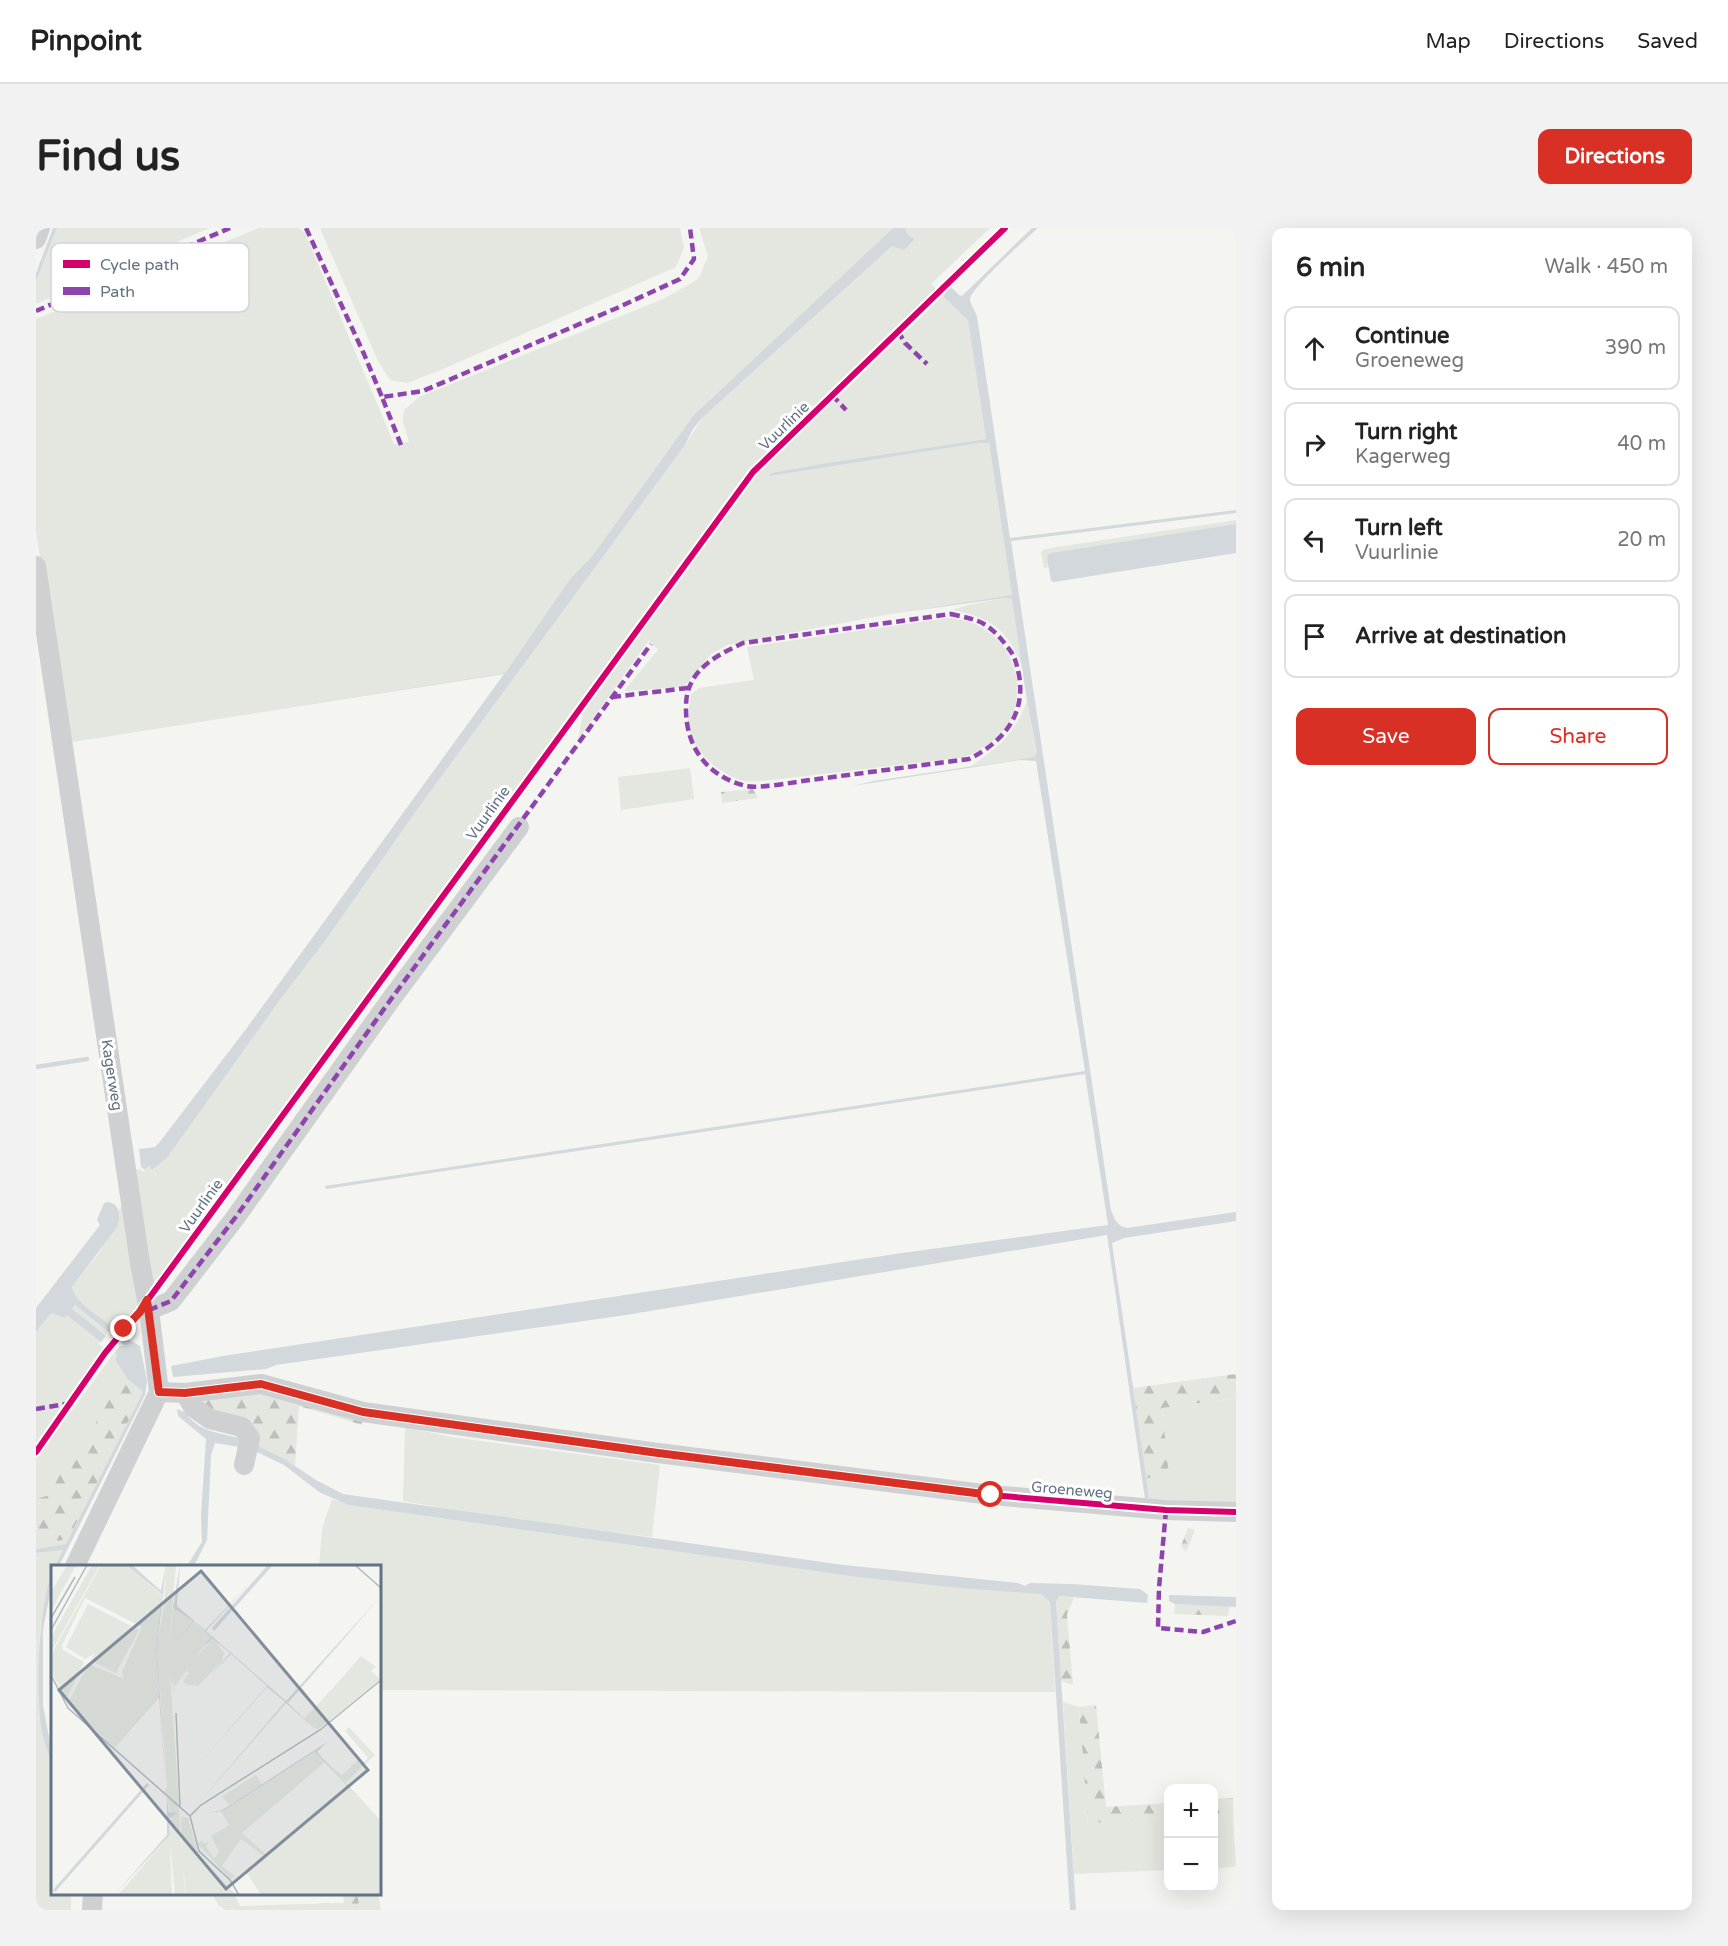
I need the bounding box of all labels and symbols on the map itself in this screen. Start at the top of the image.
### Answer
legend [51,243,249,312]
text: Cycle path [100,255,179,275]
text: Path [100,282,135,302]
street label: Vuurlinie [755,398,813,454]
street label: Vuurlinie [462,782,514,844]
street label: Kagerweg [97,1038,127,1112]
street label: Vuurlinie [175,1175,227,1237]
route end [110,1315,136,1341]
street label: Groeneweg [1030,1477,1114,1503]
route start [977,1481,1003,1507]
inset map [51,1565,381,1895]

